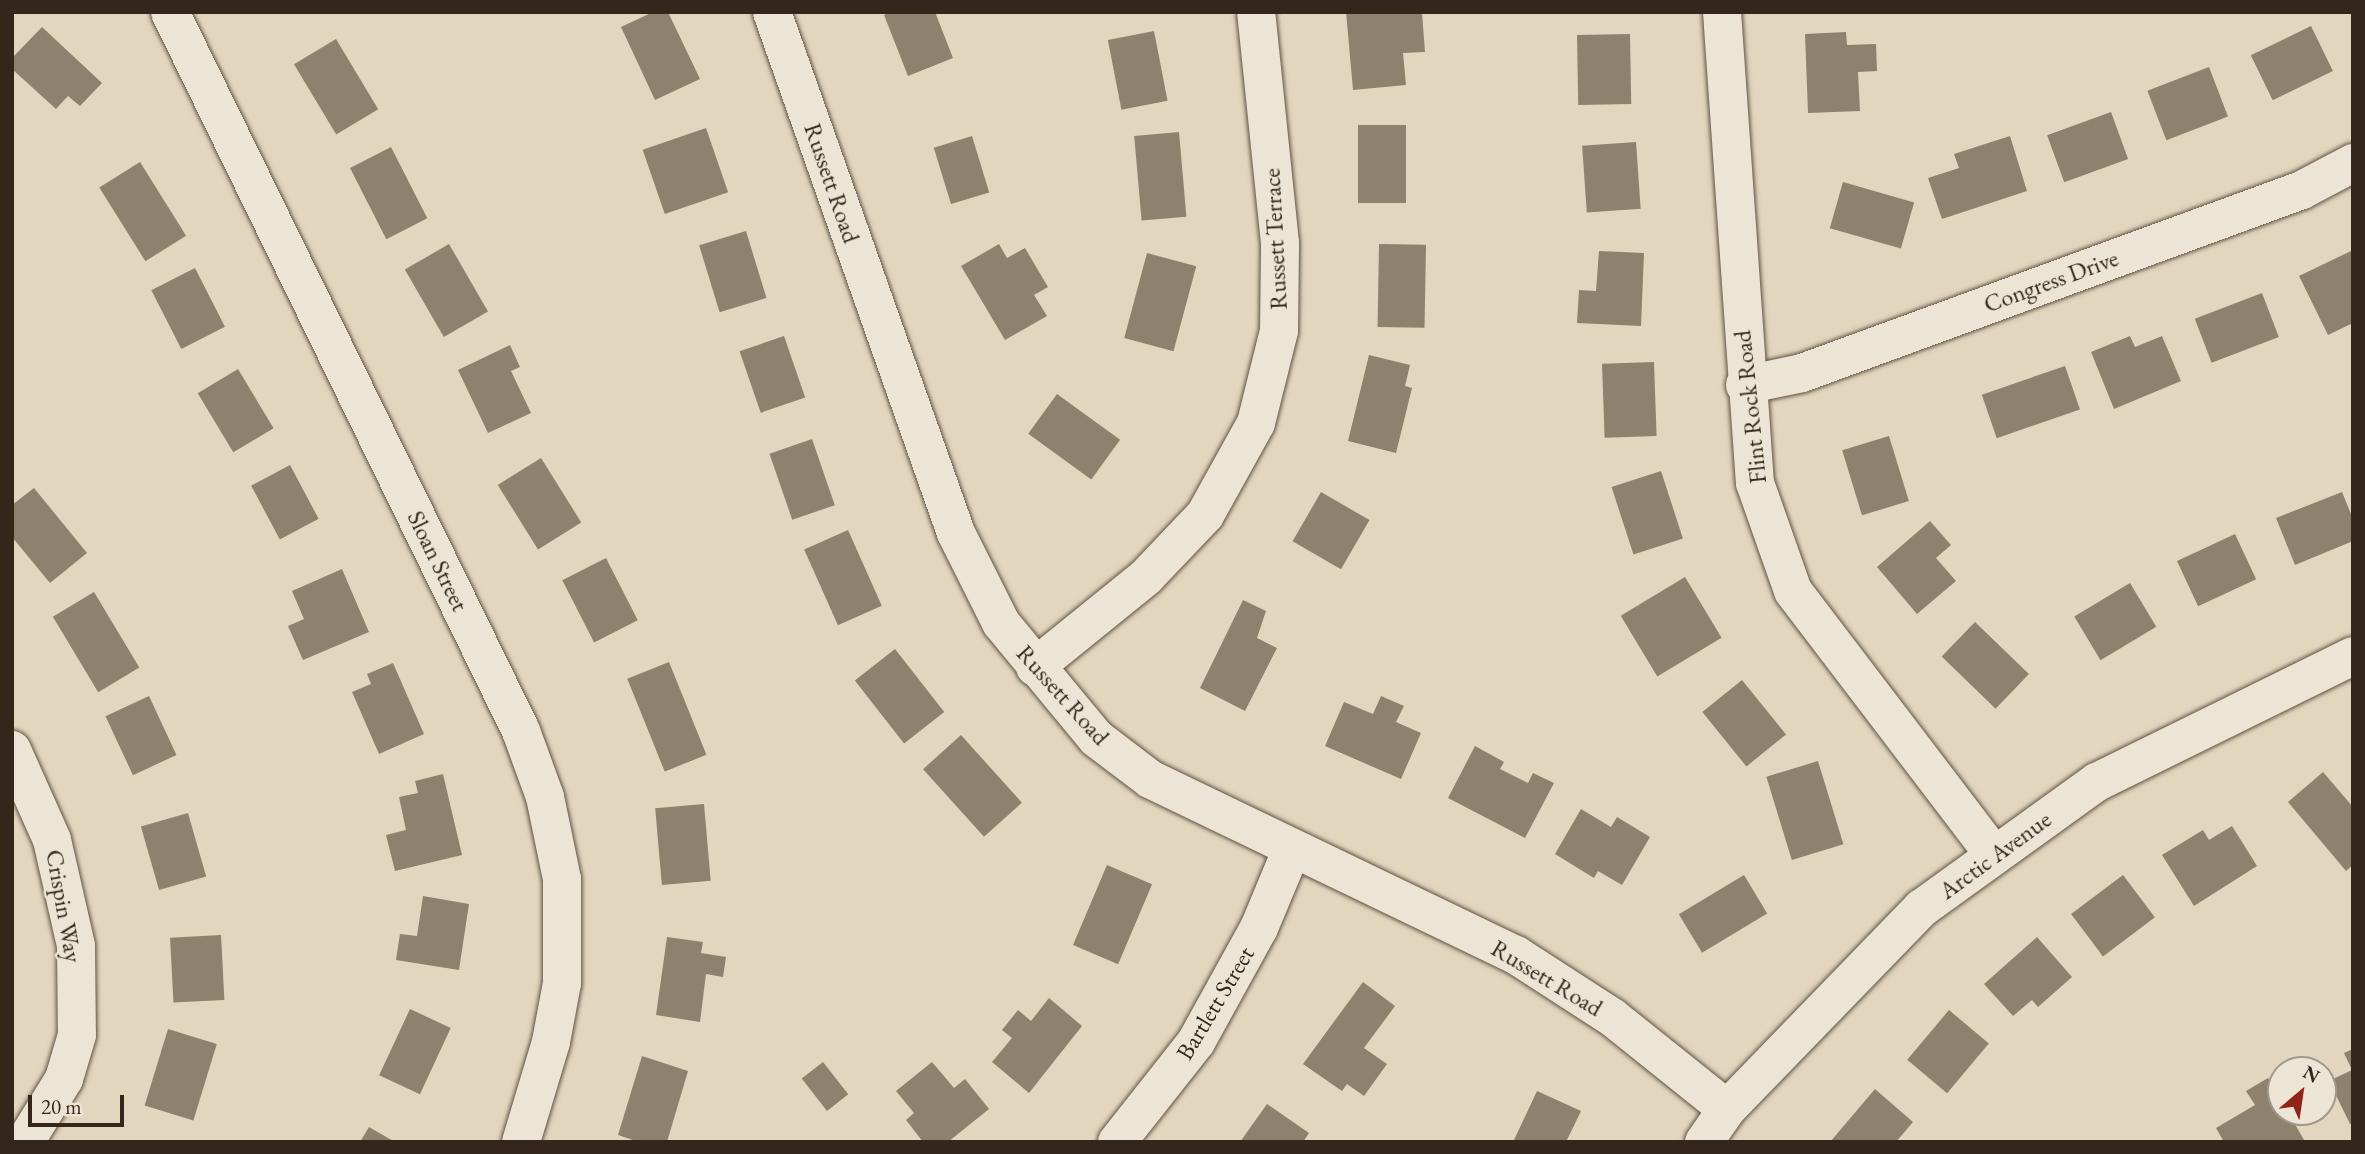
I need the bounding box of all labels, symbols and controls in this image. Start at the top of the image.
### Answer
street label: Russett Road [798,119,866,247]
street label: Russett Terrace [1257,168,1293,310]
street label: Congress Drive [1980,243,2122,319]
street label: Flint Rock Road [1728,329,1772,485]
street label: Sloan Street [401,506,475,616]
street label: Russett Road [1011,639,1115,751]
street label: Arctic Avenue [1933,805,2057,905]
street label: Crispin Way [40,847,88,965]
street label: Russett Road [1486,934,1608,1022]
street label: Bartlett Street [1170,941,1260,1065]
north arrow [2267,1056,2337,1126]
text: N [2299,1059,2324,1089]
scale bar [32,1080,128,1124]
text: 20 m [41,1093,82,1120]

